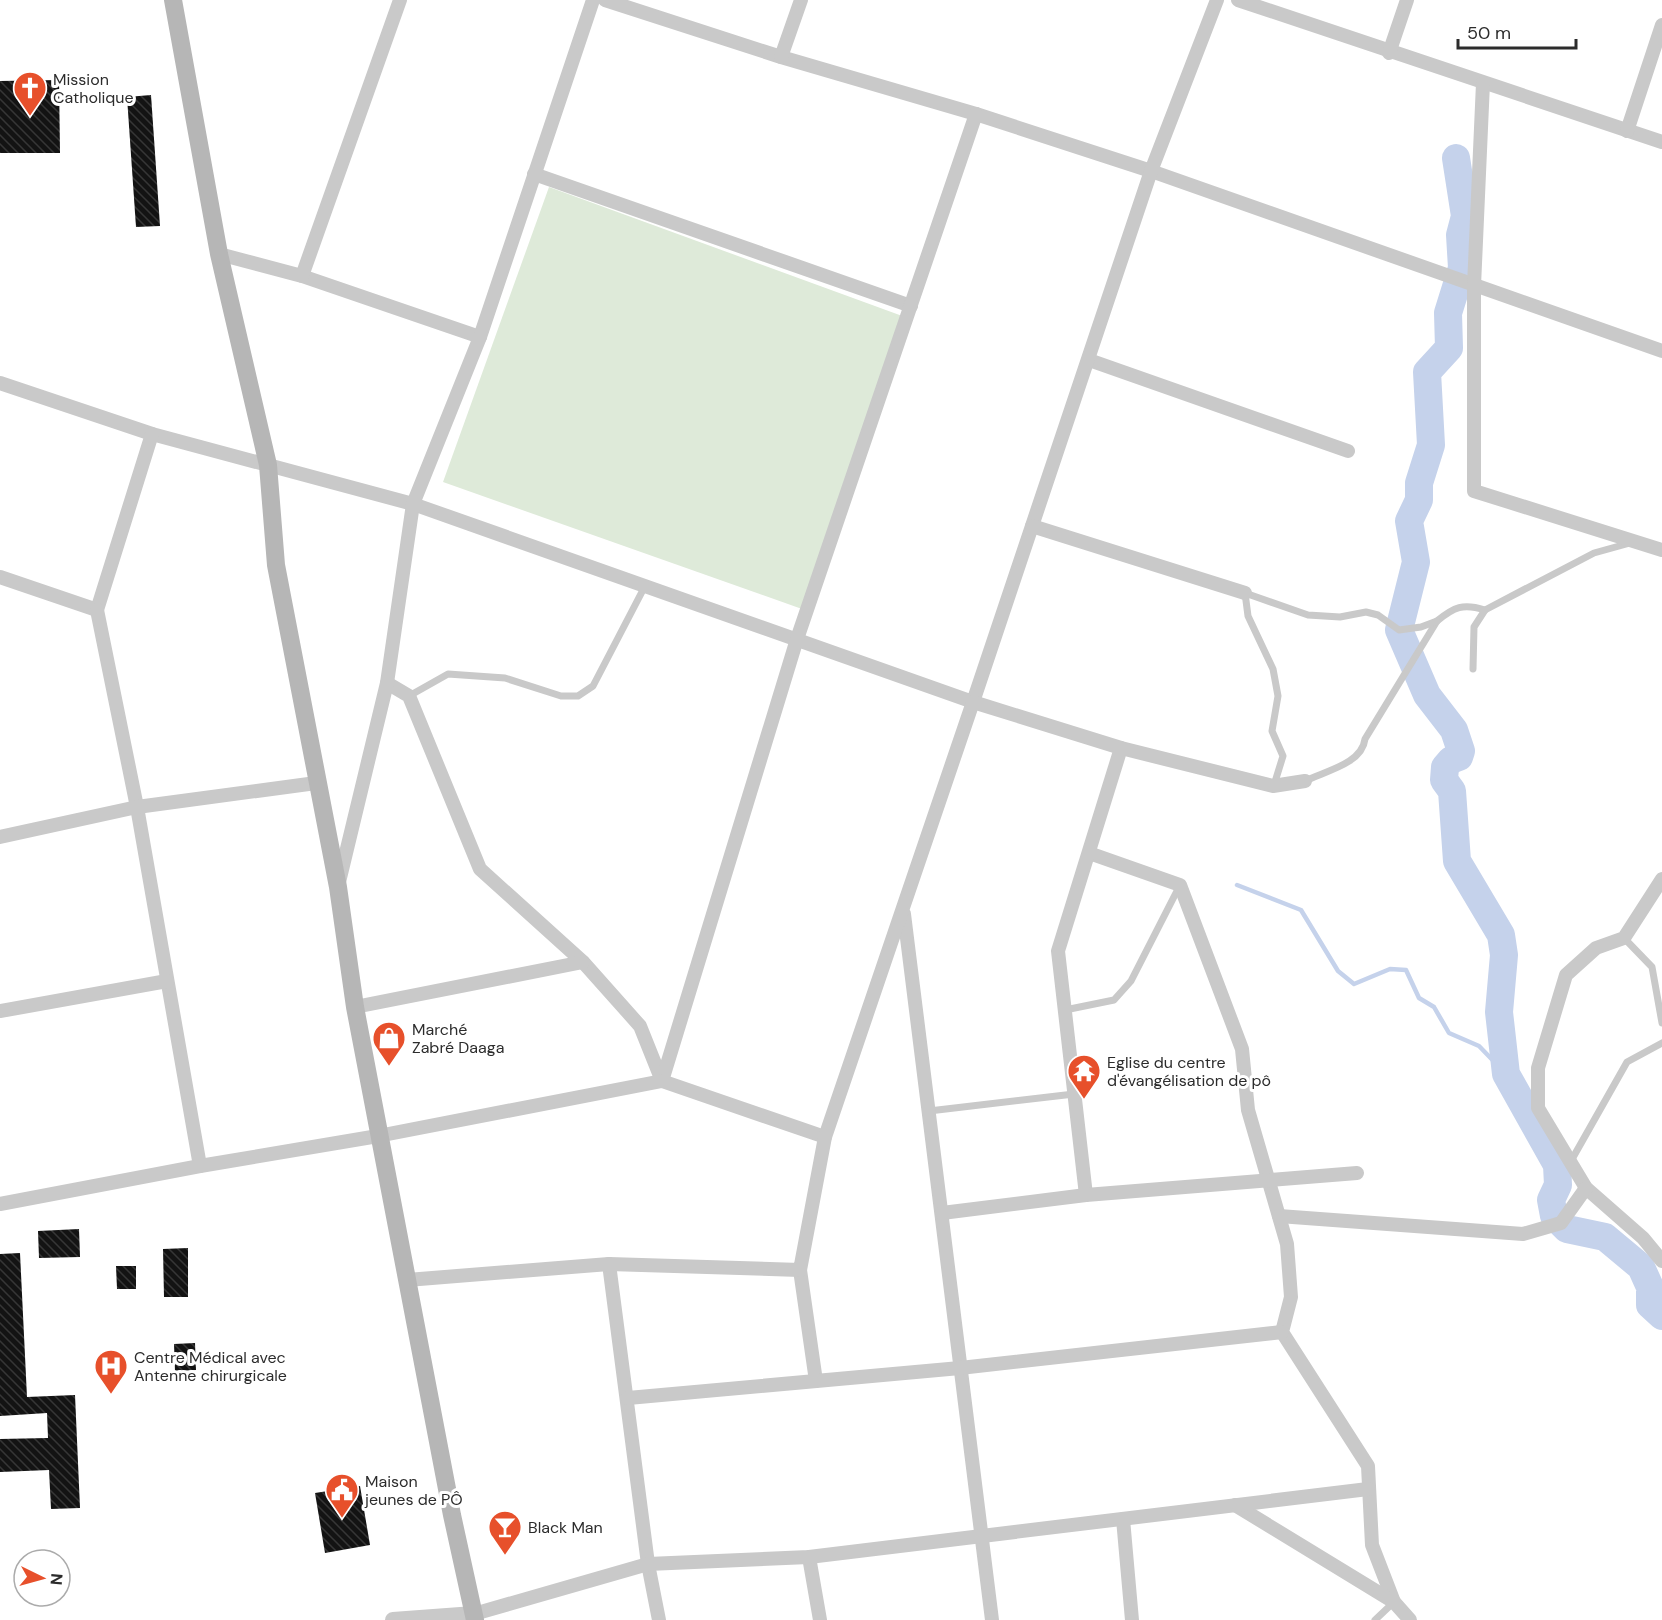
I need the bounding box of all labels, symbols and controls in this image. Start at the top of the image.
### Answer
scale bar [1458,12,1576,50]
text: 50 m [1467,21,1511,45]
place label: Mission Catholique [53,69,134,108]
church icon: Mission Catholique [12,70,48,117]
place label: Marché Zabré Daaga [412,1019,504,1058]
shop icon: Marché Zabré Daaga [371,1020,407,1067]
place label: Eglise du centre d'évangélisation de pô [1107,1052,1271,1091]
temple icon: Eglise du centre d'évangélisation de pô [1066,1053,1102,1100]
place label: Centre Médical avec Antenne chirurgicale [134,1347,287,1386]
hospital icon: Centre Médical avec Antenne chirurgicale [93,1348,129,1395]
place label: Maison jeunes de PÔ [364,1471,463,1510]
public building icon: Maison jeunes de PÔ [324,1472,360,1519]
bar icon: Black Man [487,1509,523,1556]
place label: Black Man [528,1517,603,1538]
north arrow [12,1548,72,1608]
text: N [45,1573,67,1586]

